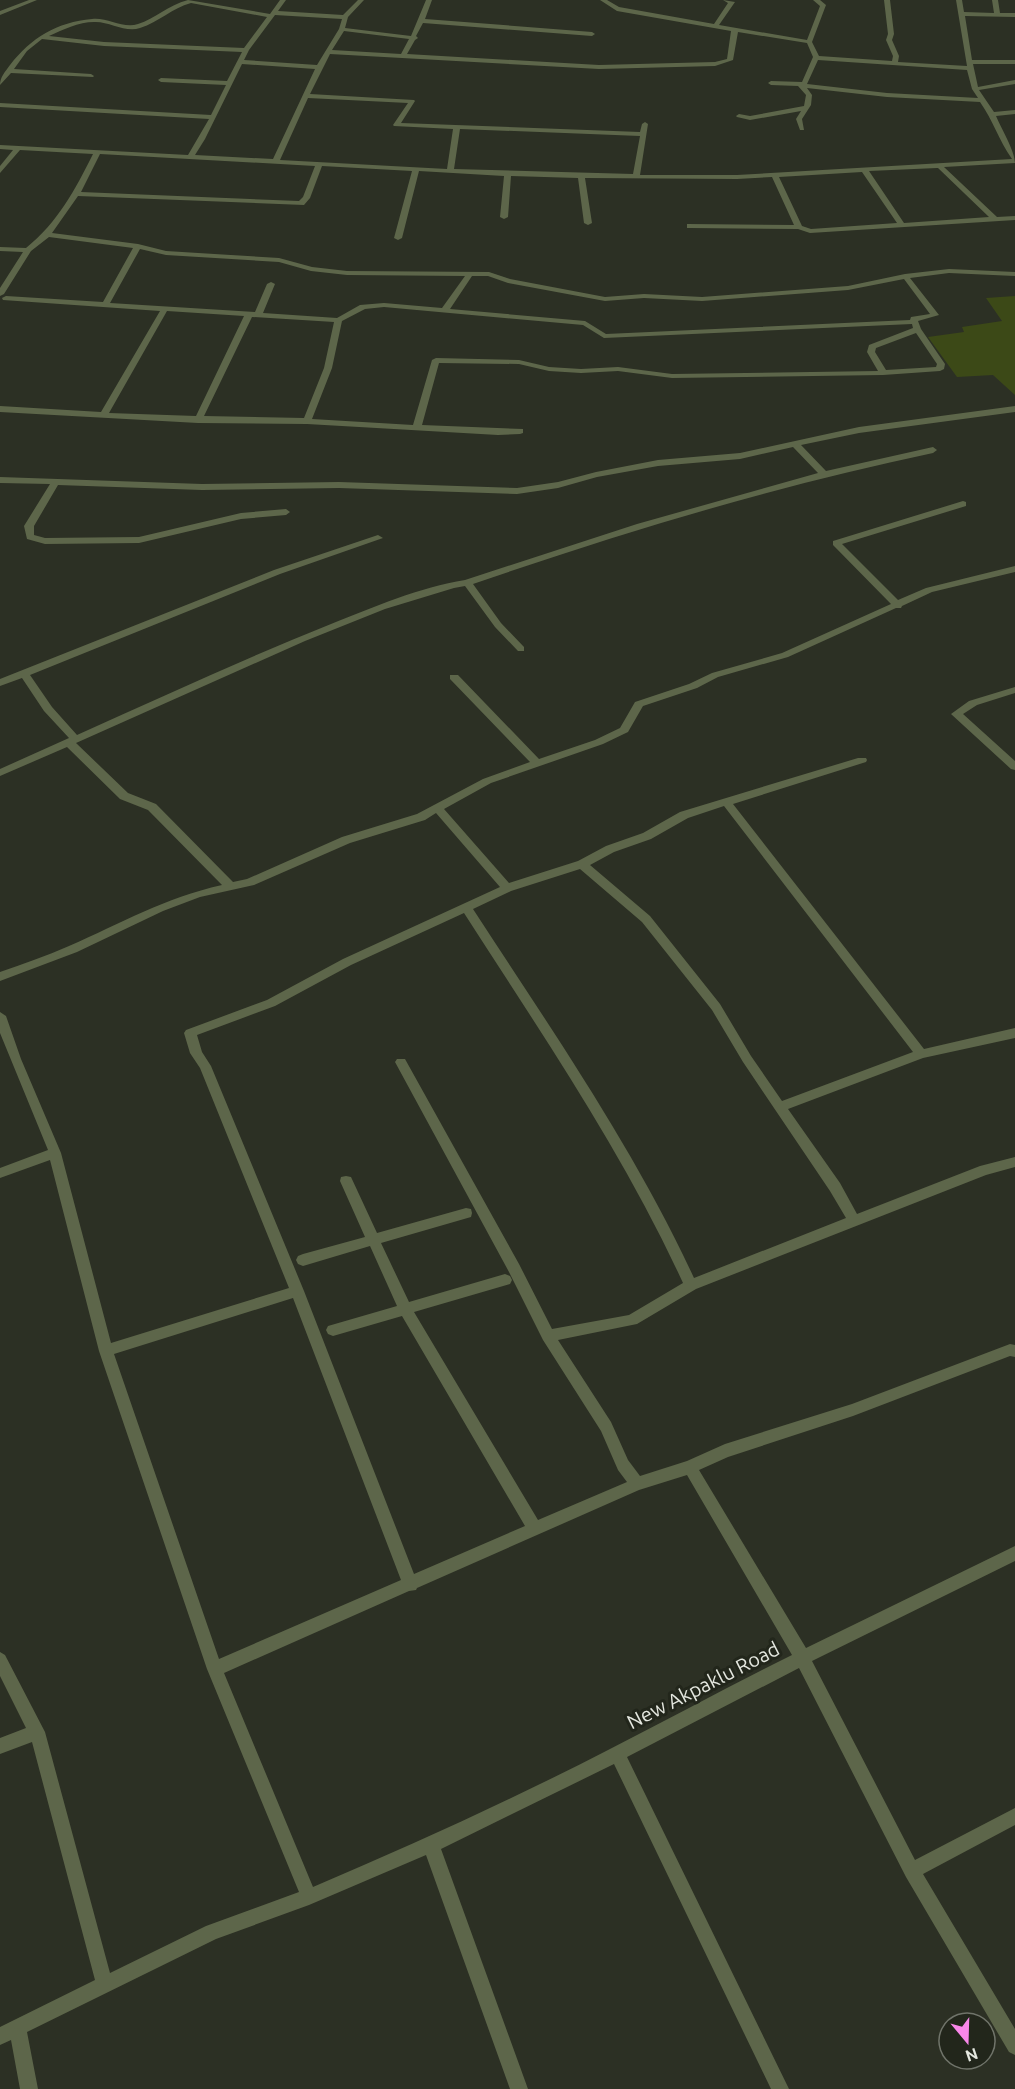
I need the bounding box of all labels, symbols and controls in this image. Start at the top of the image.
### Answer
street label: New Akpaklu Road [623,1637,783,1733]
north arrow [937,2011,997,2071]
text: N [963,2045,980,2066]

